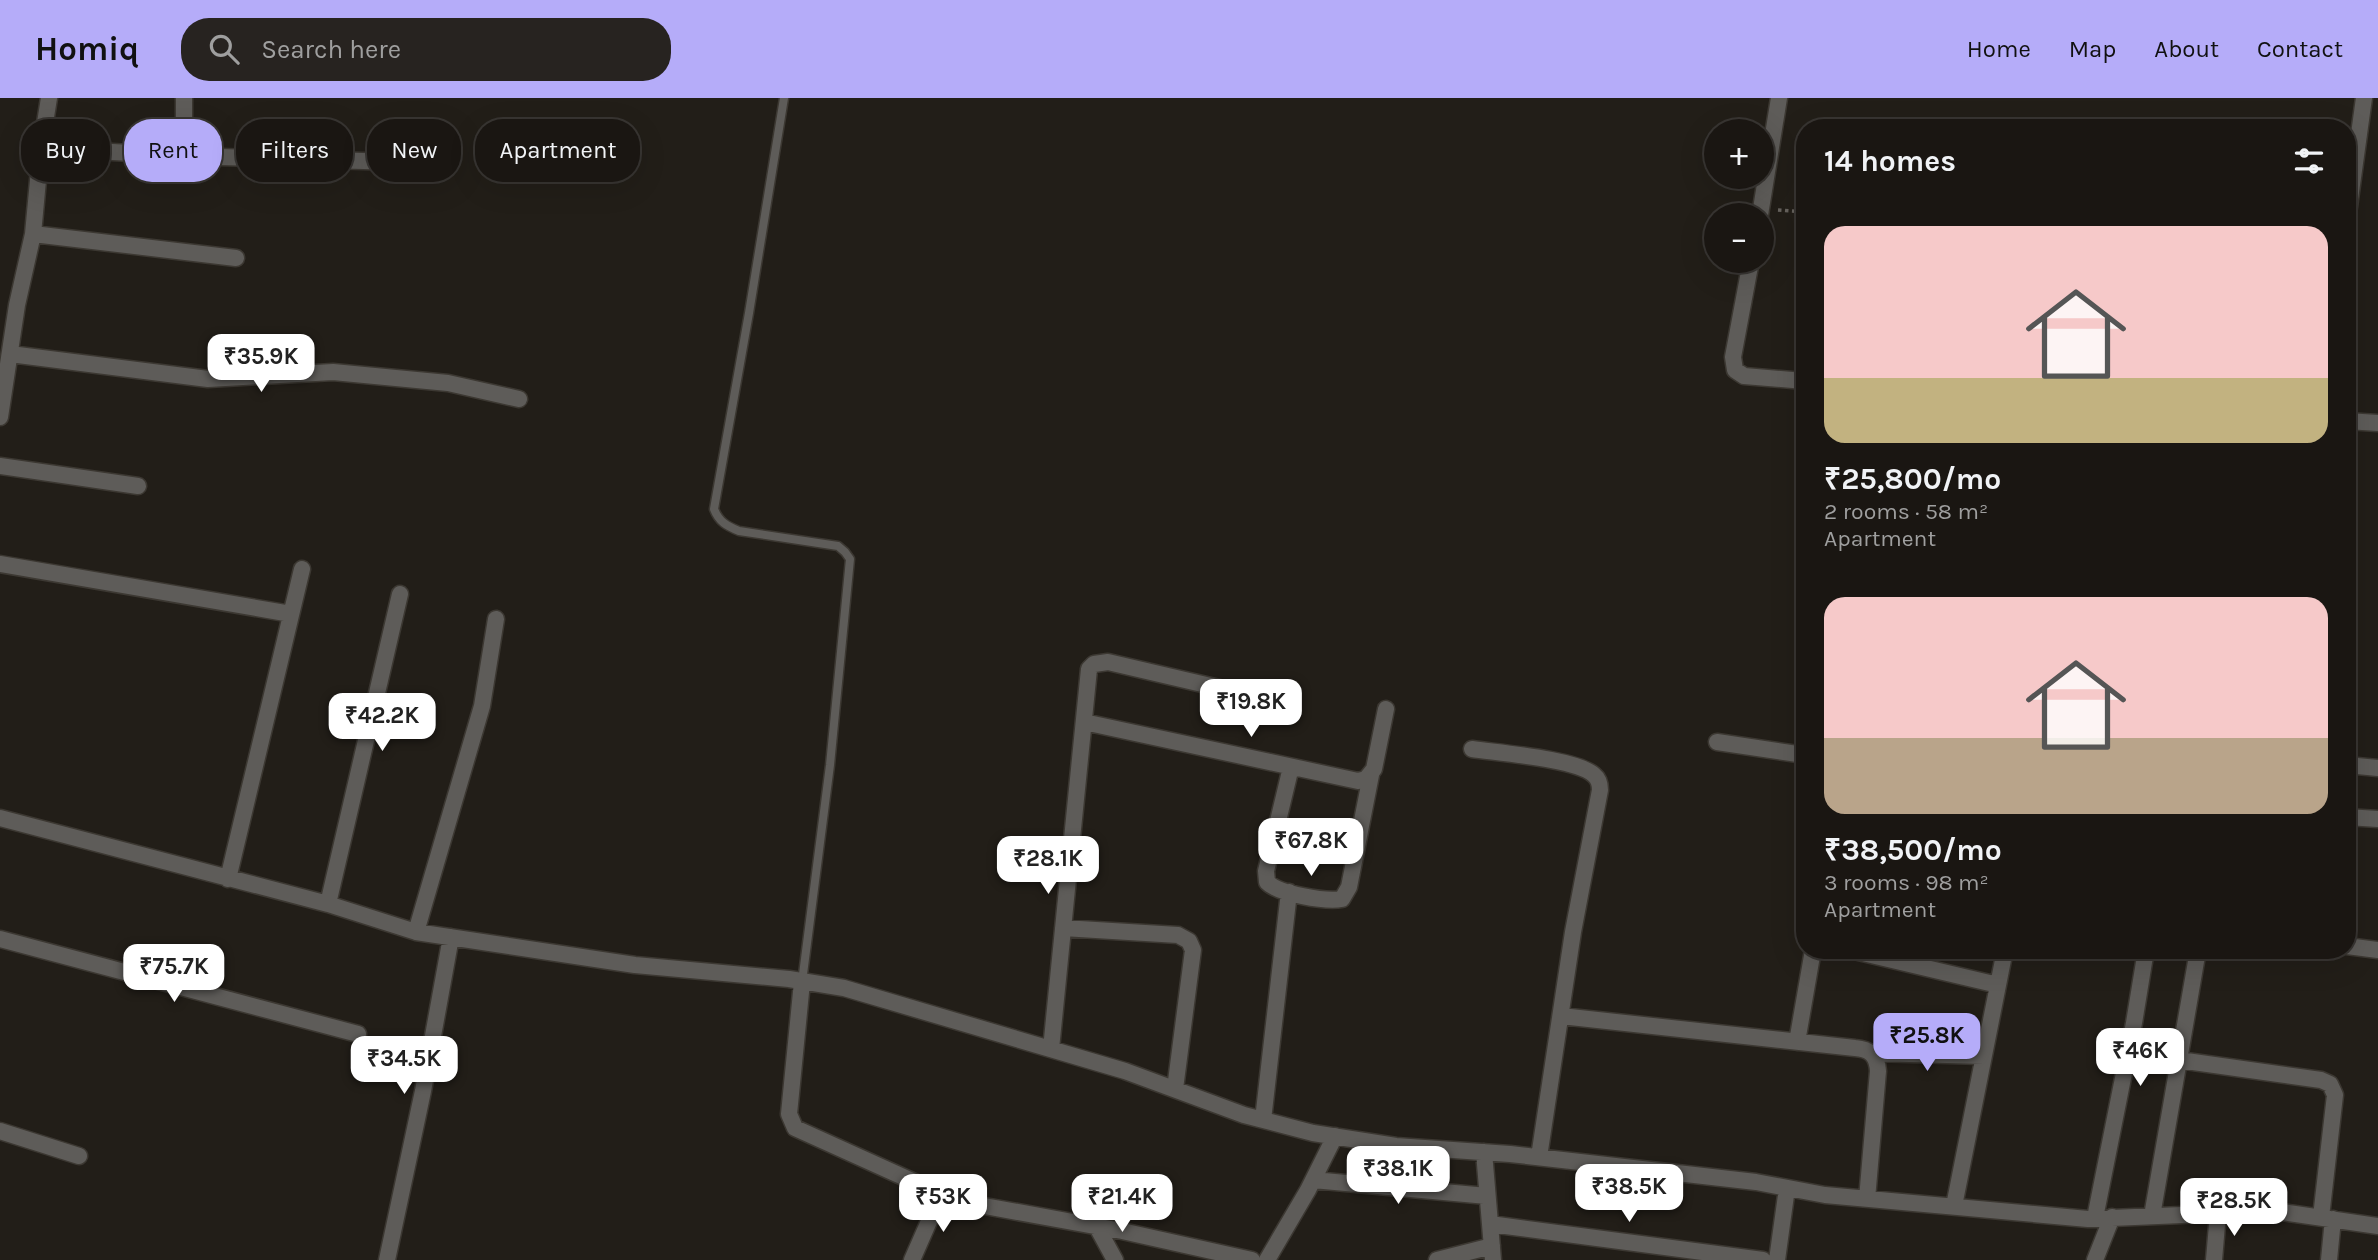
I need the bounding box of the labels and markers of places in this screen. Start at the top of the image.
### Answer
pin: ₹35.9K [204,334,318,394]
pin: ₹19.8K [1194,680,1308,739]
pin: ₹42.2K [325,694,439,753]
pin: ₹67.8K [1254,818,1368,878]
pin: ₹28.1K [991,836,1105,896]
pin: ₹75.7K [117,944,231,1004]
pin: ₹25.8K [1870,1014,1984,1073]
pin: ₹46K [2099,1028,2181,1088]
pin: ₹34.5K [347,1037,461,1096]
pin: ₹38.1K [1341,1146,1455,1206]
pin: ₹38.5K [1572,1164,1686,1224]
pin: ₹53K [902,1174,984,1234]
pin: ₹21.4K [1065,1174,1179,1234]
pin: ₹28.5K [2177,1178,2291,1238]

